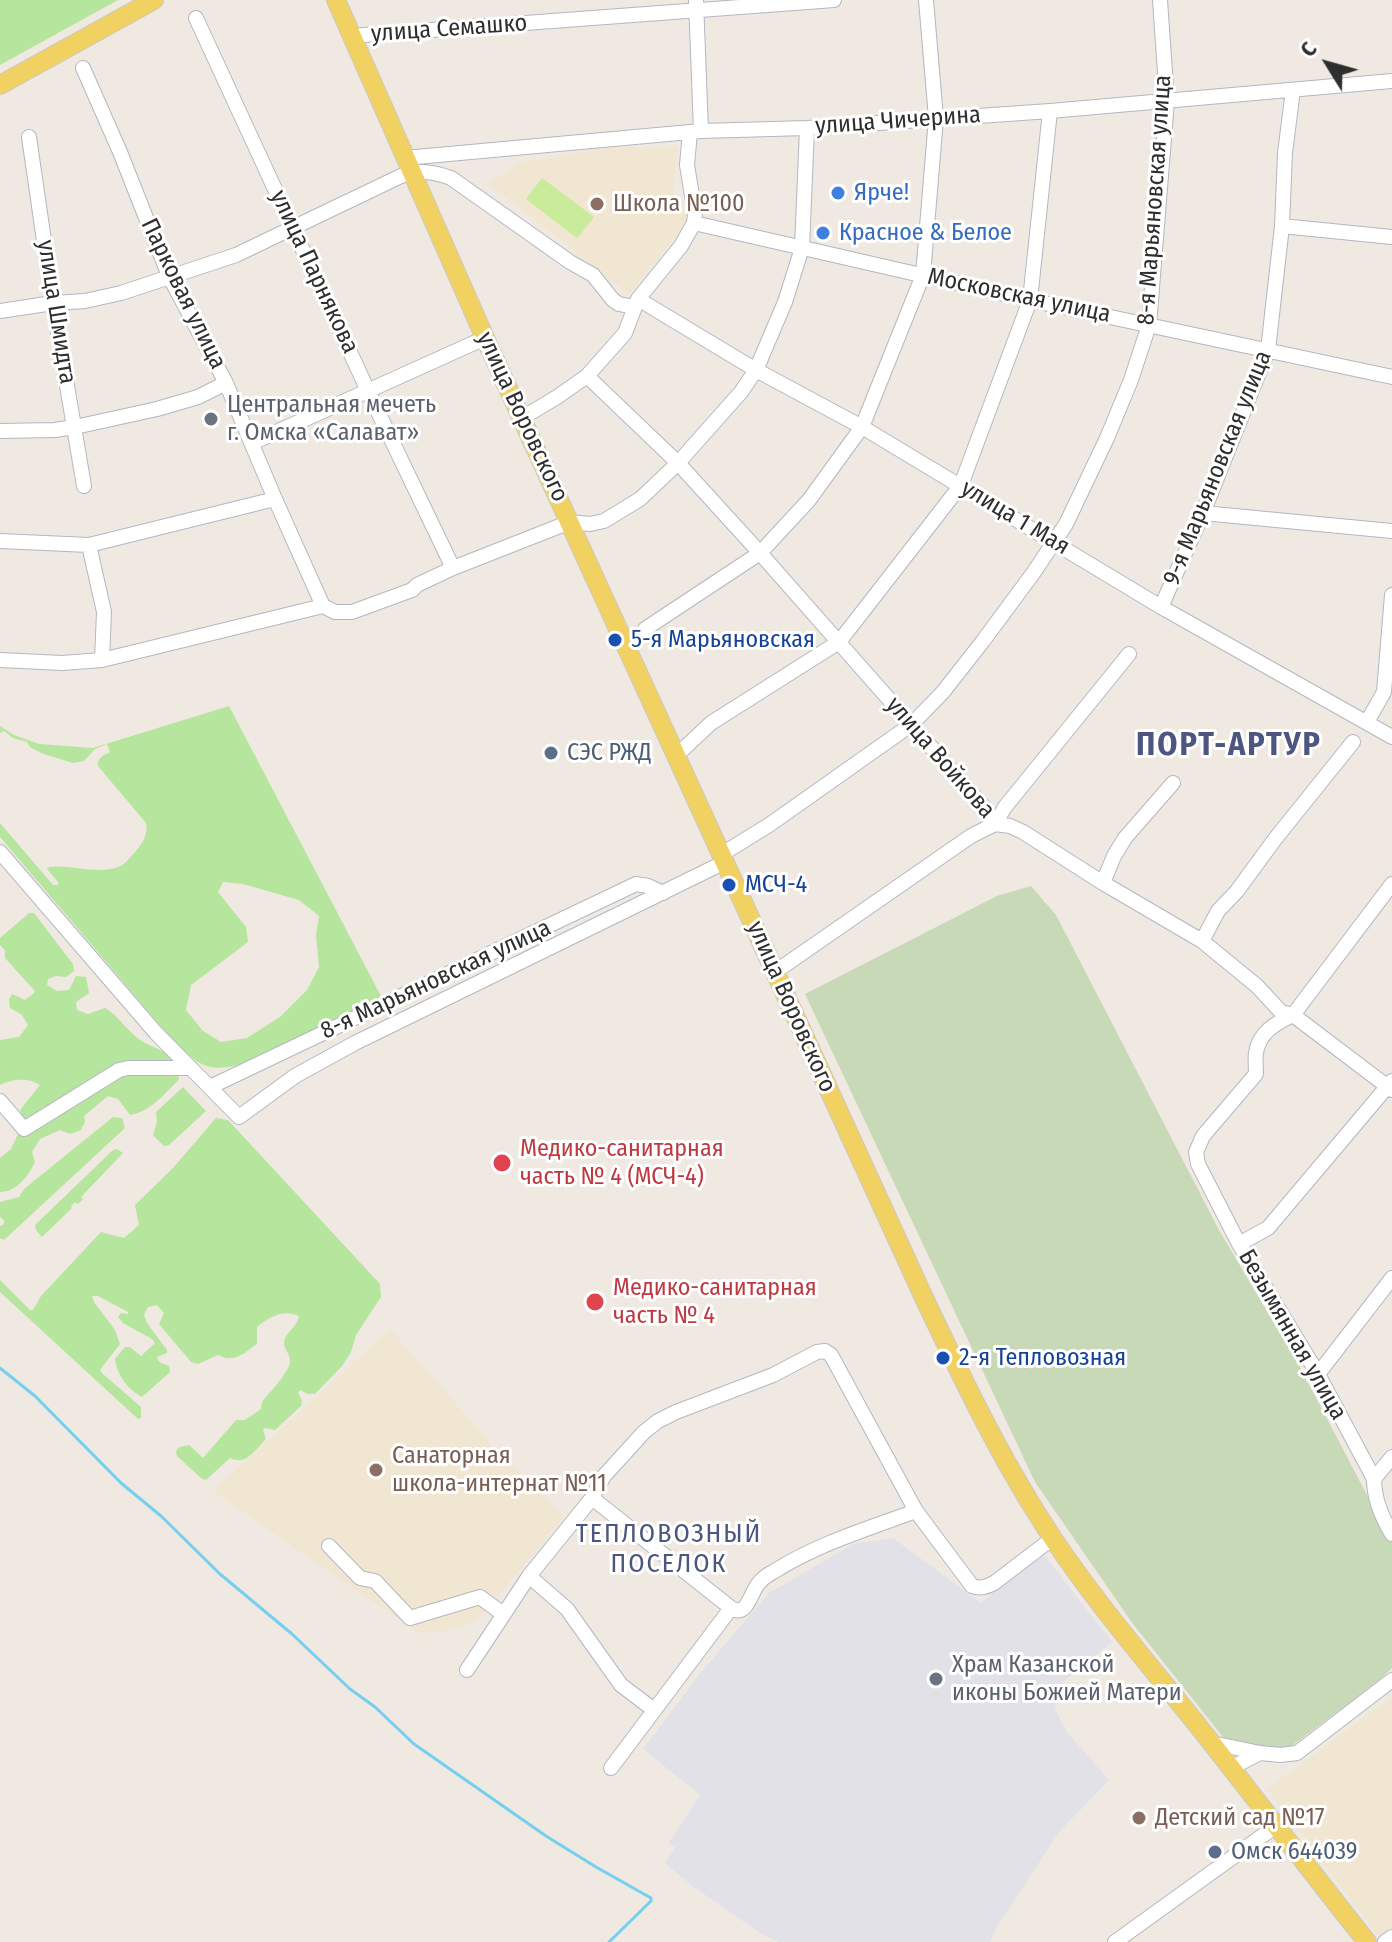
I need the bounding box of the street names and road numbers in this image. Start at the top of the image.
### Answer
street label: улица Семашко [370,9,528,49]
street label: 8-я Марьяновская улица [1132,74,1178,326]
street label: улица Чичерина [814,101,982,141]
street label: улица Парнякова [264,186,364,358]
street label: Парковая улица [134,214,232,374]
street label: улица Шмидта [30,238,82,386]
street label: Московская улица [925,263,1113,329]
street label: улица Воровского [470,327,574,507]
street label: 9-я Марьяновская улица [1158,347,1278,589]
street label: улица 1 Мая [956,474,1074,562]
street label: улица Войкова [879,691,1001,825]
street label: 8-я Марьяновская улица [316,914,556,1046]
street label: улица Воровского [740,917,842,1097]
street label: Безымянная улица [1232,1245,1352,1425]

